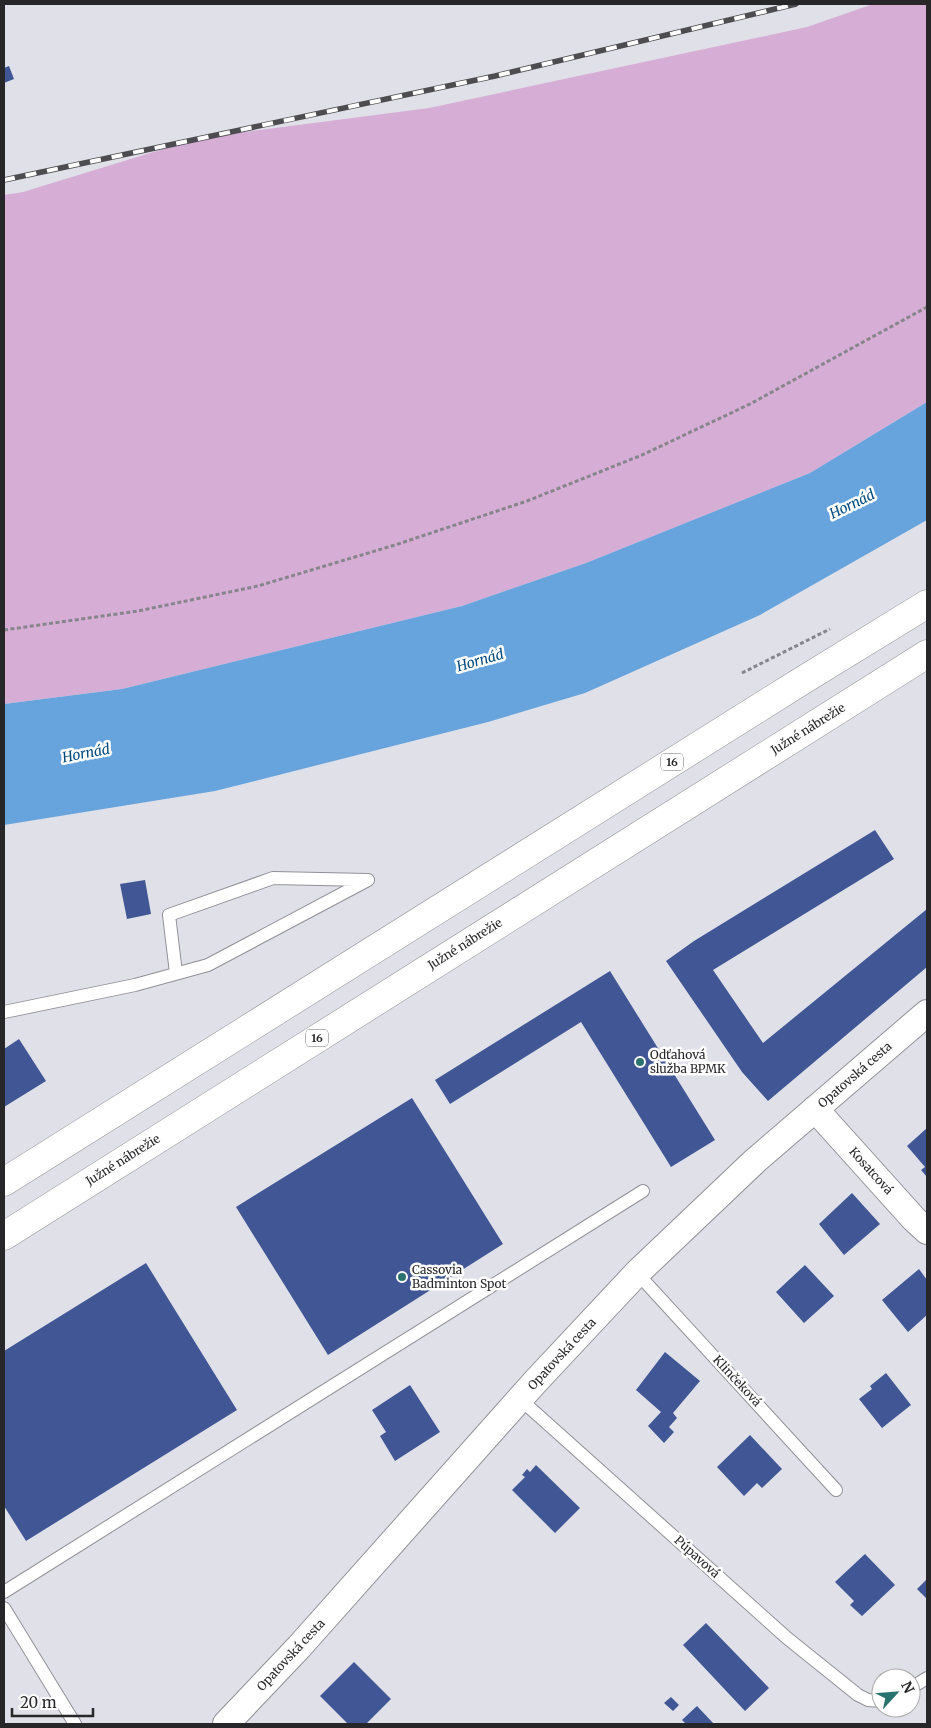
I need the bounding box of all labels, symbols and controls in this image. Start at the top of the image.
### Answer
water label: Hornád [826,485,878,523]
water label: Hornád [453,645,506,676]
street label: Južné nábrežie [767,700,848,758]
water label: Hornád [60,740,111,767]
road number: 16 [661,754,683,770]
street label: Južné nábrežie [424,915,505,973]
road number: 16 [306,1030,328,1046]
street label: Opatovská cesta [815,1038,895,1111]
place label: Odťahová služba BPMK [650,1047,726,1076]
marker: Odťahová služba BPMK [634,1056,646,1068]
street label: Južné nábrežie [82,1131,163,1189]
street label: Kosatcová [846,1144,897,1198]
place label: Cassovia Badminton Spot [412,1262,507,1291]
marker: Cassovia Badminton Spot [396,1271,408,1283]
street label: Opatovská cesta [524,1314,599,1393]
street label: Klinčeková [710,1352,765,1410]
street label: Púpavová [672,1532,723,1581]
street label: Opatovská cesta [253,1615,328,1694]
north arrow [871,1668,921,1718]
text: N [897,1678,918,1696]
scale bar [12,1686,94,1718]
text: 20 m [20,1693,57,1712]

